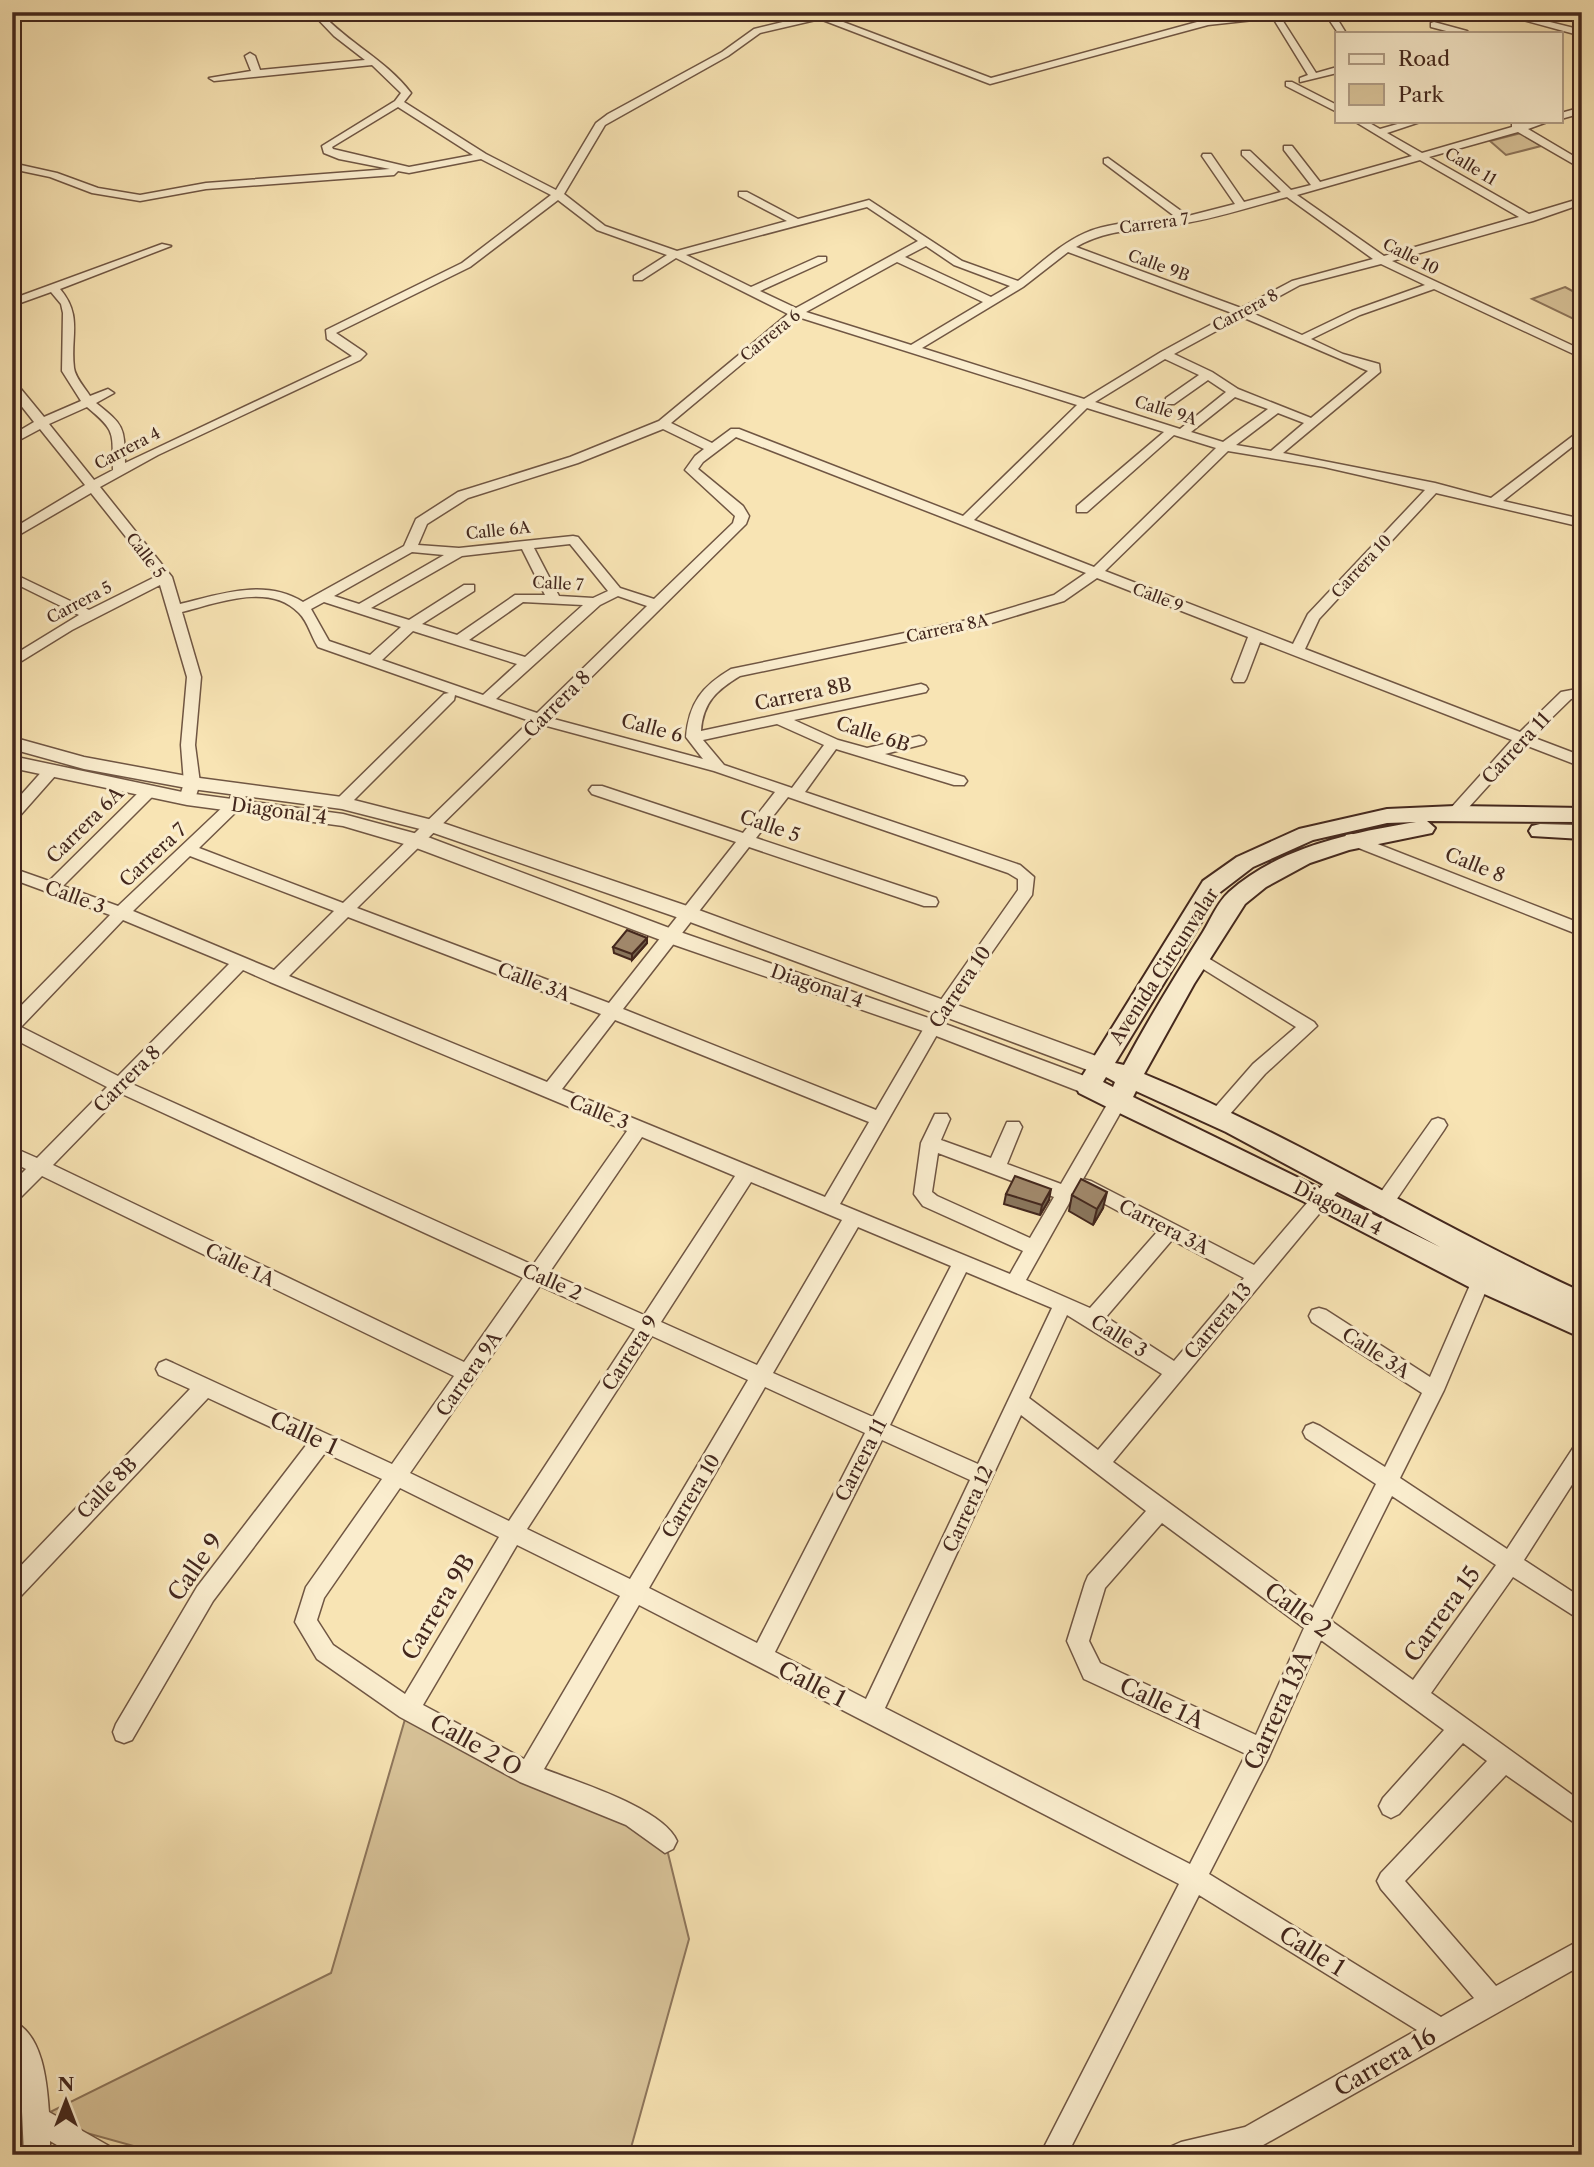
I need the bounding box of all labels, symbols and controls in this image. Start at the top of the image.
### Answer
legend [1335,32,1562,122]
text: Road [1398,46,1450,71]
text: Park [1398,82,1444,107]
street label: Calle 11 [1441,143,1501,189]
street label: Carrera 7 [1118,208,1190,238]
street label: Calle 10 [1380,233,1442,279]
street label: Calle 9B [1125,245,1193,285]
street label: Carrera 8 [1209,284,1281,336]
street label: Carrera 6 [736,305,804,365]
street label: Calle 9A [1132,391,1201,429]
street label: Carrera 4 [91,422,163,474]
street label: Calle 6A [465,517,532,543]
street label: Calle 5 [122,528,170,582]
street label: Carrera 10 [1327,530,1395,602]
street label: Calle 7 [532,572,584,594]
street label: Carrera 5 [43,577,115,627]
street label: Calle 9 [1130,578,1186,616]
street label: Carrera 8A [904,609,991,646]
street label: Carrera 8 [519,666,595,742]
street label: Carrera 8B [752,673,854,715]
street label: Carrera 11 [1477,707,1555,789]
street label: Calle 6 [619,709,685,747]
street label: Calle 6B [833,711,913,757]
street label: Carrera 6A [42,781,129,868]
street label: Diagonal 4 [230,793,328,829]
street label: Calle 5 [737,805,803,847]
street label: Carrera 7 [115,818,192,892]
street label: Calle 8 [1442,843,1508,887]
street label: Calle 3 [42,876,108,918]
street label: Avenida Circunvalar [1104,883,1223,1049]
street label: Carrera 10 [924,942,996,1032]
street label: Calle 3A [494,958,575,1007]
street label: Diagonal 4 [768,959,866,1013]
street label: Carrera 8 [89,1041,165,1117]
street label: Calle 3 [566,1090,632,1134]
street label: Diagonal 4 [1290,1176,1386,1240]
street label: Carrera 3A [1115,1194,1214,1260]
street label: Calle 1A [201,1238,279,1292]
street label: Calle 2 [519,1259,585,1305]
street label: Carrera 13 [1180,1278,1256,1364]
street label: Calle 3 [1087,1310,1151,1362]
street label: Carrera 9 [597,1311,663,1395]
street label: Calle 3A [1338,1323,1415,1384]
street label: Carrera 9A [431,1326,507,1421]
street label: Calle 1 [265,1405,343,1461]
street label: Carrera 11 [830,1415,892,1505]
street label: Carrera 10 [657,1450,725,1542]
street label: Calle 8B [72,1453,142,1523]
street label: Carrera 12 [938,1462,998,1556]
street label: Calle 9 [162,1528,228,1606]
street label: Carrera 9B [395,1549,481,1665]
street label: Carrera 15 [1398,1561,1486,1667]
street label: Calle 2 [1259,1576,1337,1644]
street label: Carrera 13A [1238,1645,1318,1774]
street label: Calle 1 [773,1655,851,1713]
street label: Calle 1A [1115,1671,1210,1735]
street label: Calle 2 O [425,1708,527,1782]
street label: Calle 1 [1274,1920,1350,1982]
street label: Carrera 16 [1329,2022,1441,2102]
north arrow [32,2066,102,2136]
text: N [58,2073,74,2096]

